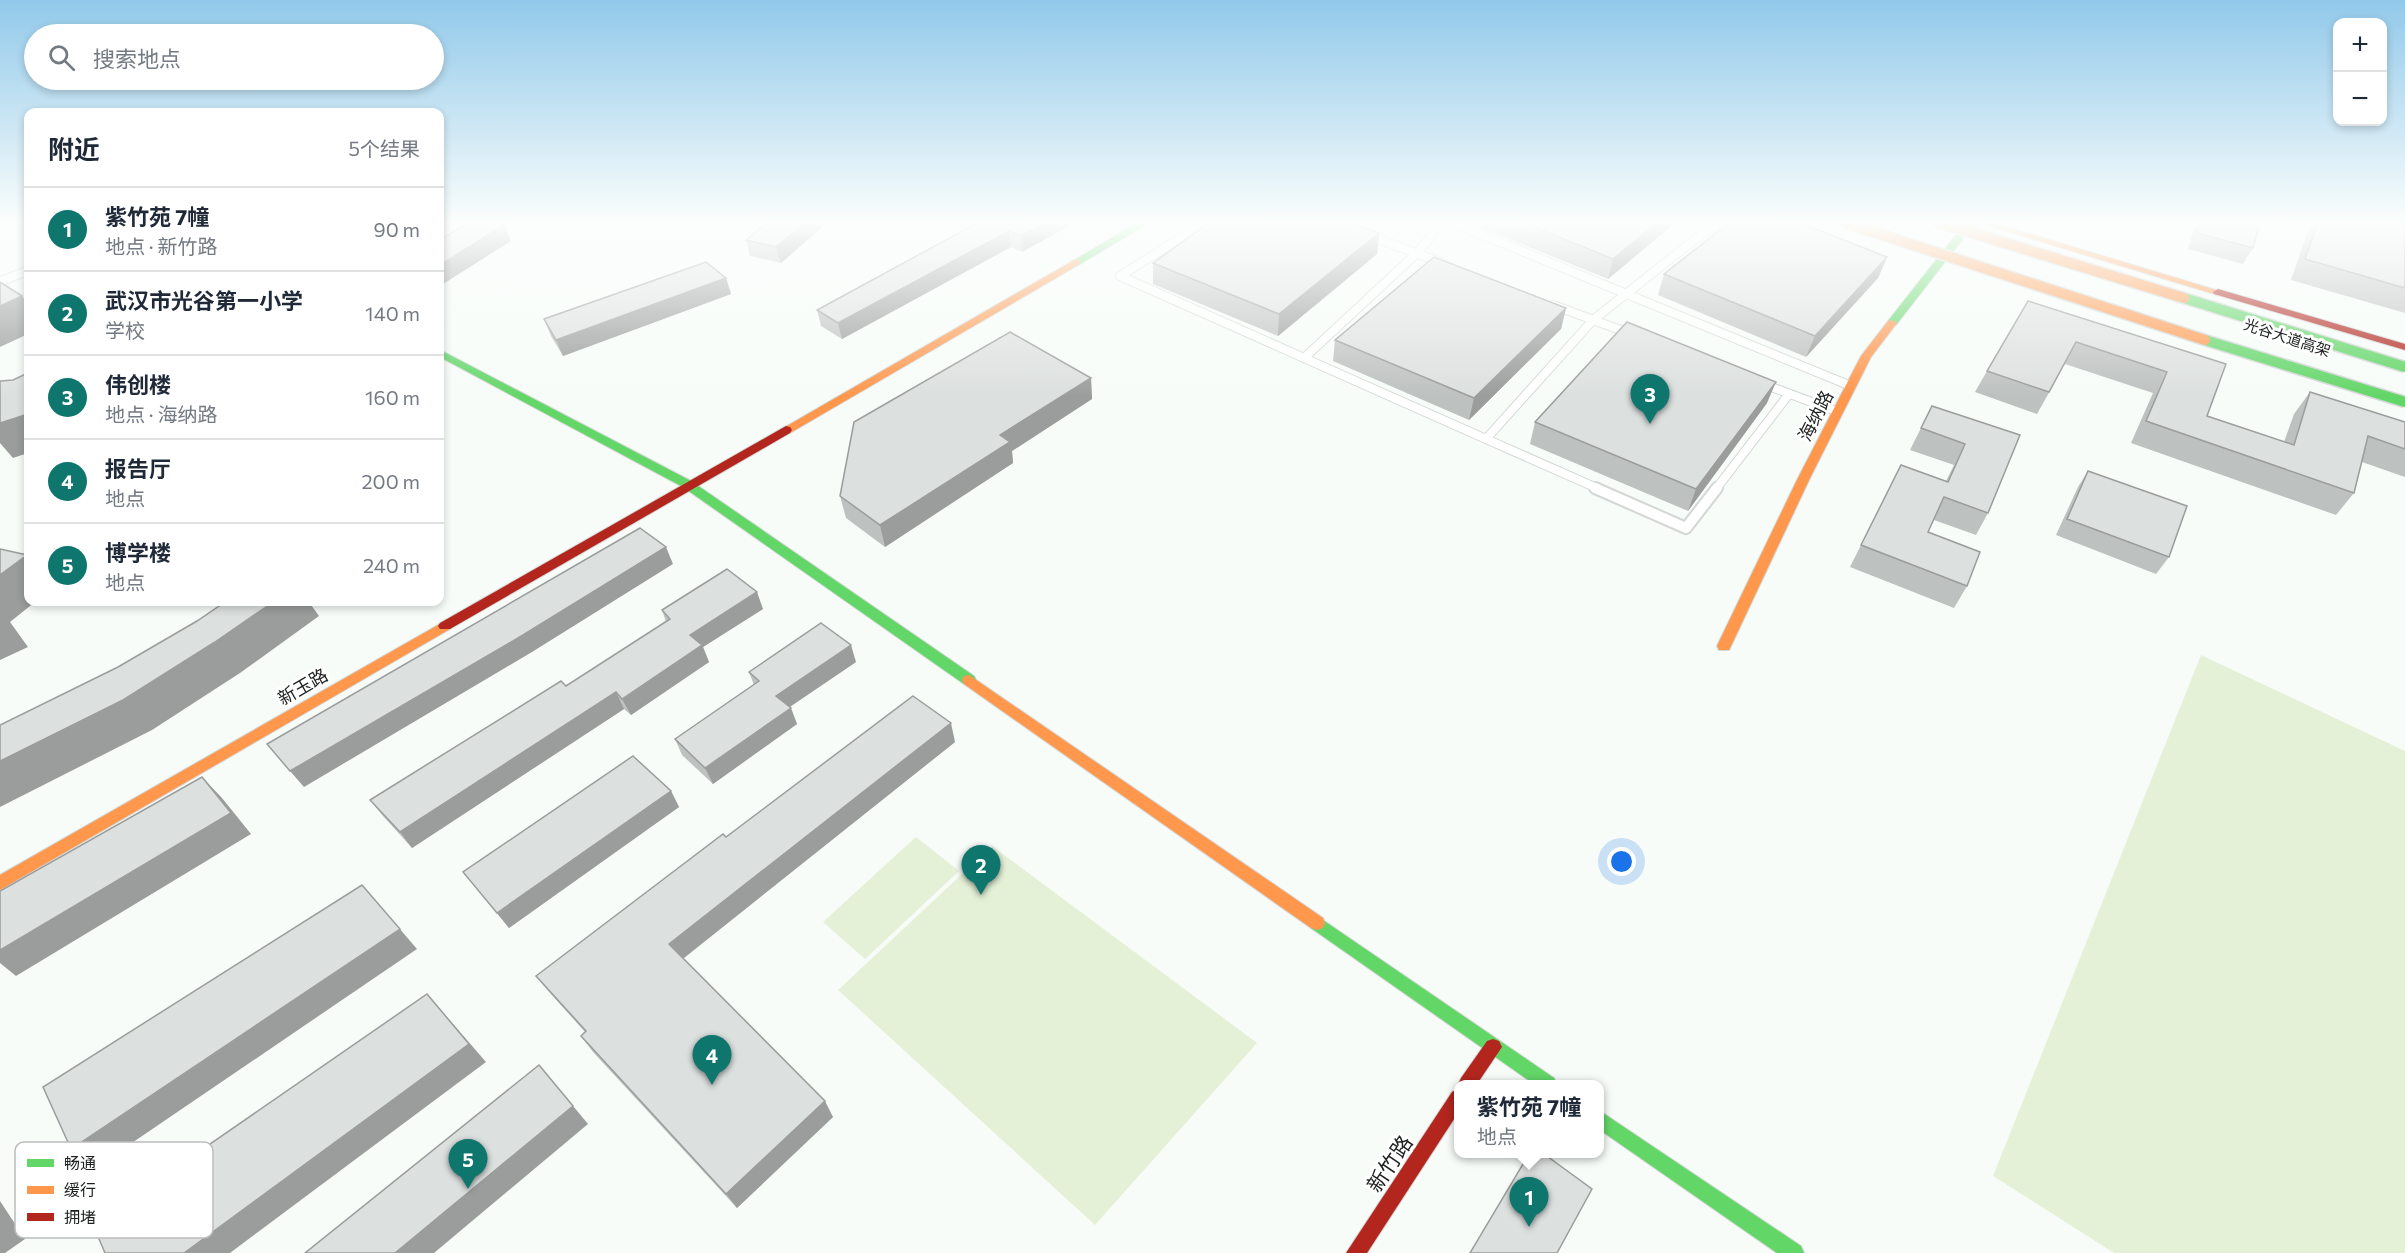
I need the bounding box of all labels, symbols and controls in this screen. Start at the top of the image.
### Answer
map controls [2333,18,2387,126]
button: + [2333,18,2387,72]
search box [24,24,444,90]
icon: search [45,41,78,74]
text: 搜索地点 [93,45,181,72]
button: − [2333,72,2387,126]
text: 附近 [48,133,100,164]
text: 5个结果 [349,136,420,160]
text: 紫竹苑 7幢 [105,203,209,230]
text: 1 [63,217,72,241]
text: 90 m [374,217,420,241]
text: 地点 · 新竹路 [105,234,217,258]
text: 武汉市光谷第一小学 [105,287,303,314]
text: 2 [62,301,73,325]
text: 140 m [365,301,420,325]
street label: 光谷大道高架 [2242,315,2333,360]
text: 学校 [105,318,145,342]
text: 伟创楼 [105,371,171,398]
pin: 3 [1630,374,1670,424]
text: 3 [62,385,73,409]
text: 160 m [365,385,420,409]
street label: 海纳路 [1793,386,1837,445]
text: 地点 · 海纳路 [105,402,217,426]
text: 报告厅 [105,455,171,482]
text: 4 [61,469,74,493]
text: 200 m [362,469,420,493]
text: 地点 [105,486,145,510]
text: 博学楼 [105,539,171,566]
text: 5 [62,553,73,577]
text: 240 m [363,553,420,577]
text: 地点 [105,570,145,594]
street label: 新玉路 [274,663,331,709]
pin: 2 [962,846,1000,895]
your location [1607,847,1636,876]
pin: 4 [692,1036,732,1085]
popup [1454,1080,1604,1158]
text: 紫竹苑 7幢 [1477,1093,1581,1120]
text: 地点 [1477,1124,1517,1148]
street label: 新竹路 [1361,1130,1417,1196]
pin: 5 [448,1140,488,1189]
legend [15,1142,213,1238]
text: 畅通 [64,1153,96,1172]
pin: 1 [1510,1178,1549,1227]
text: 缓行 [64,1180,96,1199]
text: 拥堵 [64,1207,96,1226]

